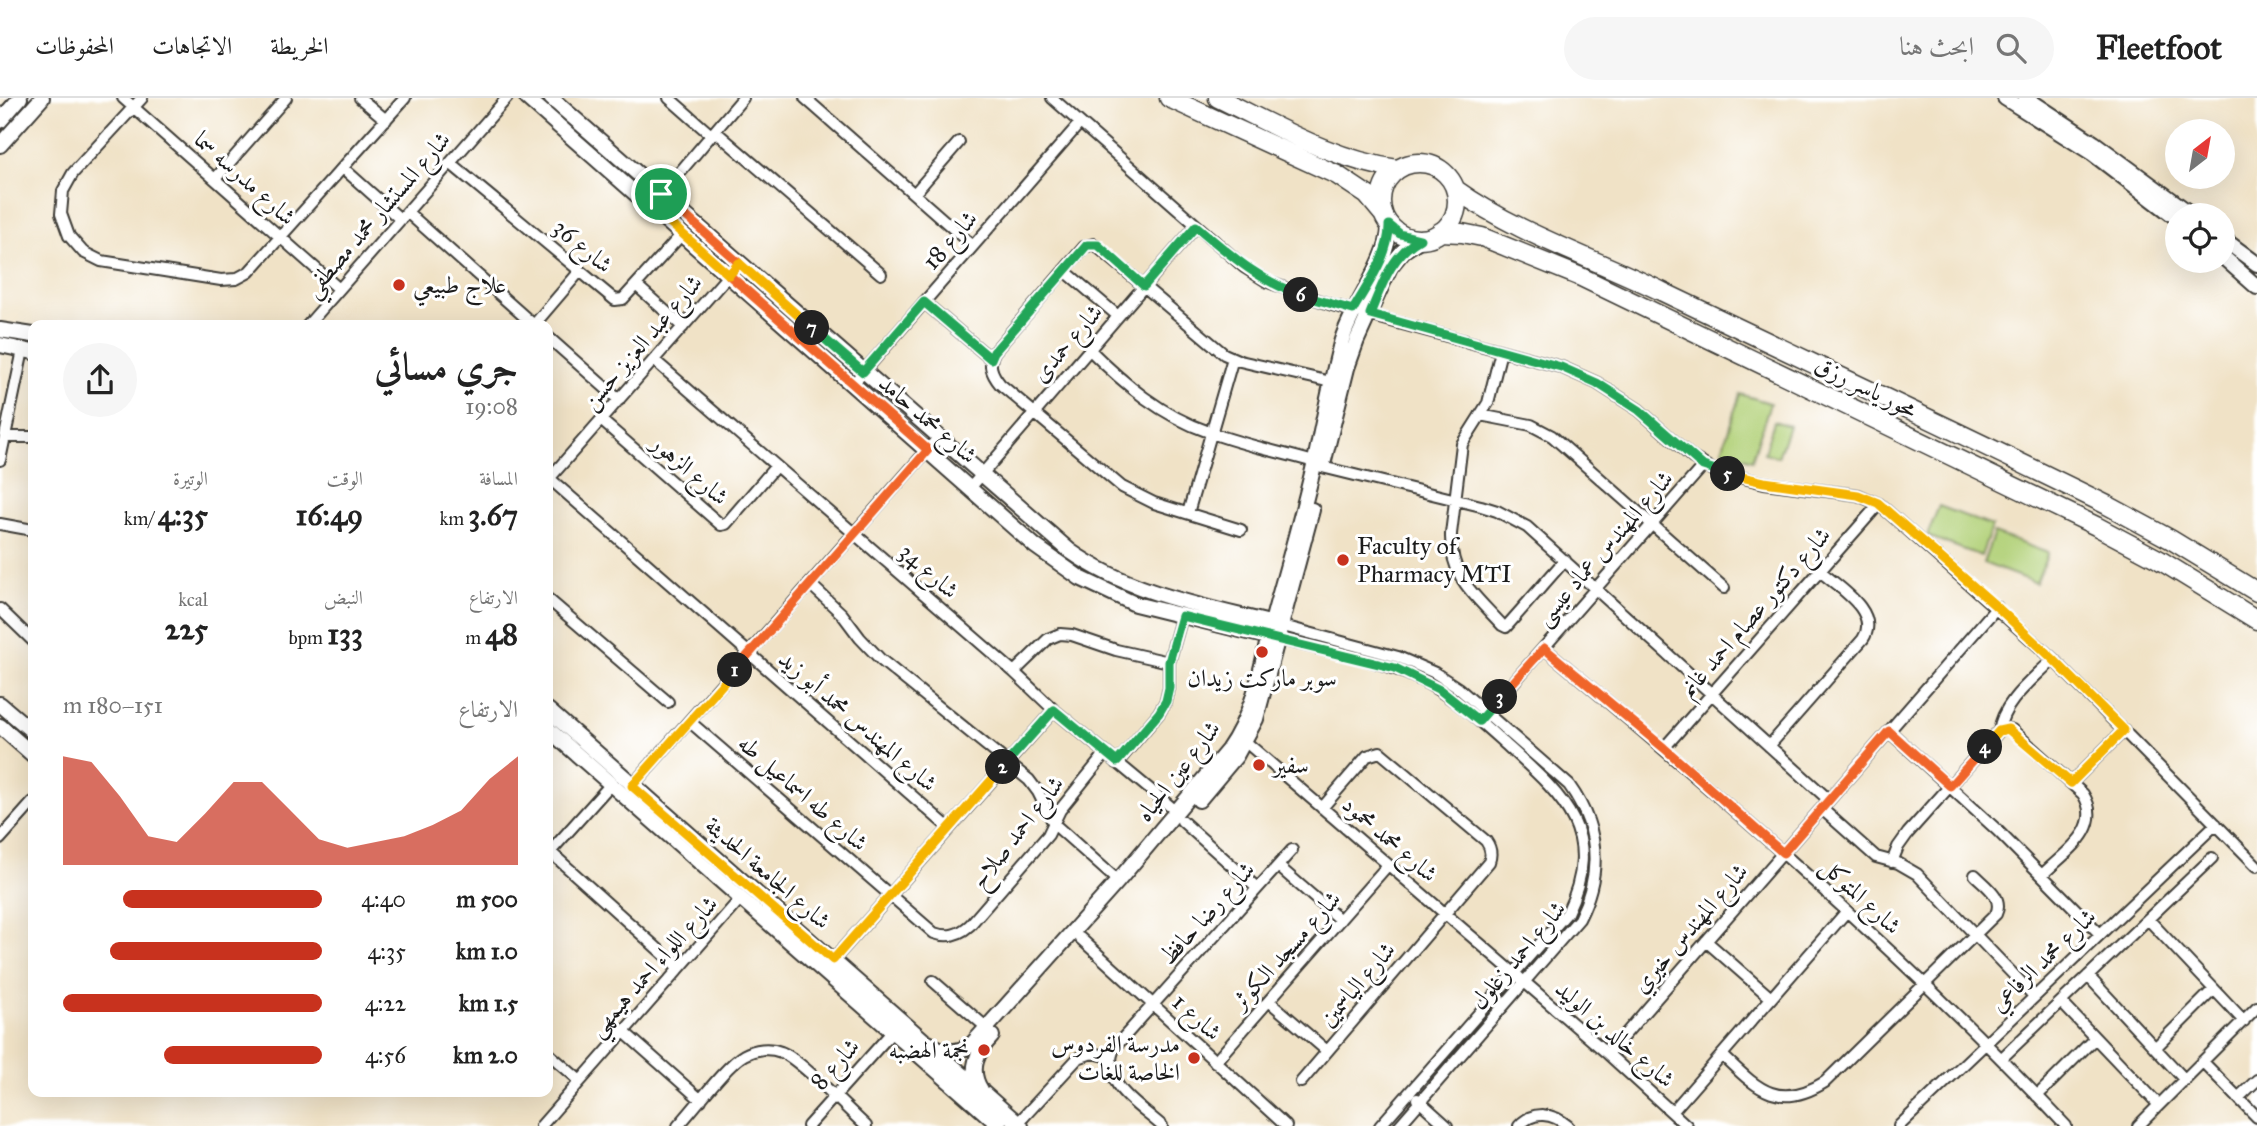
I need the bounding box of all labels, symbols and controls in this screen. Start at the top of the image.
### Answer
search box [1564,17,2054,80]
text: Fleetfoot [2096,28,2222,68]
icon: search [1992,29,2030,67]
text: ابحث هنا [1899,30,1974,62]
text: المحفوظات [35,31,114,61]
text: الاتجاهات [152,31,232,61]
text: الخريطة [270,31,329,61]
north arrow [2165,119,2235,189]
map controls [2165,119,2235,273]
street label: شارع مدرسه سما [184,124,302,235]
street label: شارع المستشار محمد مصطفي [297,125,463,308]
pin [631,164,691,224]
icon: arrive [642,175,680,213]
button: locate [2165,203,2235,273]
street label: شارع 18 [916,204,988,279]
street label: شارع 36 [544,212,619,283]
street label: شارع عبد العزيز حسن [575,268,713,419]
place label: علاج طبيعي [413,270,506,307]
marker: علاج طبيعي [391,277,407,293]
pin: 6 [1284,278,1318,312]
text: 6 [1296,283,1305,306]
street label: شارع حمدى [1025,298,1113,392]
pin: 7 [794,310,830,345]
text: 7 [806,316,817,339]
button: share [63,343,137,417]
text: جري مسائي [374,343,518,389]
street label: محور ياسر رزق [1810,349,1922,426]
street label: شارع محمد حامد [869,368,984,474]
text: 19:08 [465,392,518,420]
street label: شارع الزهور [640,427,735,516]
pin: 5 [1710,456,1746,492]
text: 5 [1723,462,1732,485]
street label: شارع المهندس عماد عيسى [1528,464,1683,635]
text: الوتيرة [173,467,208,490]
text: الوقت [327,467,363,490]
text: المسافة [479,467,518,490]
text: 4:35 [158,497,208,533]
text: 16:49 [295,497,363,533]
text: 3.67 [468,497,518,533]
text: /km [124,507,158,530]
text: km [439,507,468,530]
street label: شارع دكتور عصام احمد غانم [1673,521,1842,707]
place label: Faculty of Pharmacy MTI [1357,531,1512,589]
street label: شارع 34 [890,537,965,609]
marker: Faculty of Pharmacy MTI [1335,552,1351,568]
text: النبض [324,586,363,609]
text: الارتفاع [469,586,518,609]
text: kcal [178,588,208,611]
text: 225 [165,611,208,647]
text: 133 [327,616,363,652]
text: 48 [485,616,518,652]
text: bpm [288,626,327,649]
text: m [465,626,485,649]
street label: شارع المهندس محمد أبو زيد [769,642,945,802]
marker: سوبر ماركت زيدان [1254,644,1270,660]
pin: 1 [718,652,752,688]
text: 1 [731,658,738,681]
place label: سوبر ماركت زيدان [1187,663,1337,693]
pin: 3 [1482,680,1518,714]
text: 3 [1496,685,1503,708]
text: 151–180 m [63,691,163,719]
text: الارتفاع [458,695,518,723]
street label: شارع عين الحياه [1129,714,1231,831]
street label: شارع طه اسماعيل طه [728,728,874,861]
pin: 4 [1968,730,2002,764]
text: 4 [1979,735,1990,758]
pin: 2 [986,750,1020,784]
place label: سفير [1270,750,1309,780]
text: 2 [998,755,1007,778]
marker: سفير [1251,757,1267,773]
street label: شارع احمد صلاح [964,769,1075,898]
street label: شارع محمد محمود [1333,789,1444,893]
street label: شارع الجامعة الحديثة [696,810,837,940]
street label: شارع المتوكل [1811,851,1908,945]
street label: شارع رضا حافظ [1153,855,1265,974]
street label: شارع المهندس خيري [1625,857,1758,1002]
street label: شارع مسجد الكوثر [1223,884,1351,1021]
text: 4:40 [361,885,406,913]
text: 500 m [456,885,518,913]
street label: شارع اللواء احمد هيمهي [582,889,730,1048]
street label: شارع احمد زغلول [1464,894,1576,1019]
street label: شارع محمد الرفاعي [1983,902,2106,1022]
street label: شارع الياسمين [1312,935,1406,1036]
text: 4:35 [368,937,406,965]
text: 1.0 km [456,937,518,965]
street label: شارع خالد بن الوليد [1546,974,1681,1098]
street label: شارع 1 [1163,987,1228,1051]
text: 4:22 [365,989,406,1017]
text: 1.5 km [459,989,518,1017]
place label: مدرسة الفردوس الخاصة للغات [1051,1029,1180,1087]
street label: شارع 8 [804,1032,870,1100]
place label: نجمة الهضبه [888,1035,970,1065]
text: 4:56 [365,1041,406,1069]
text: 2.0 km [453,1041,518,1069]
marker: نجمة الهضبه [976,1042,992,1058]
marker: مدرسة الفردوس الخاصة للغات [1186,1050,1202,1066]

